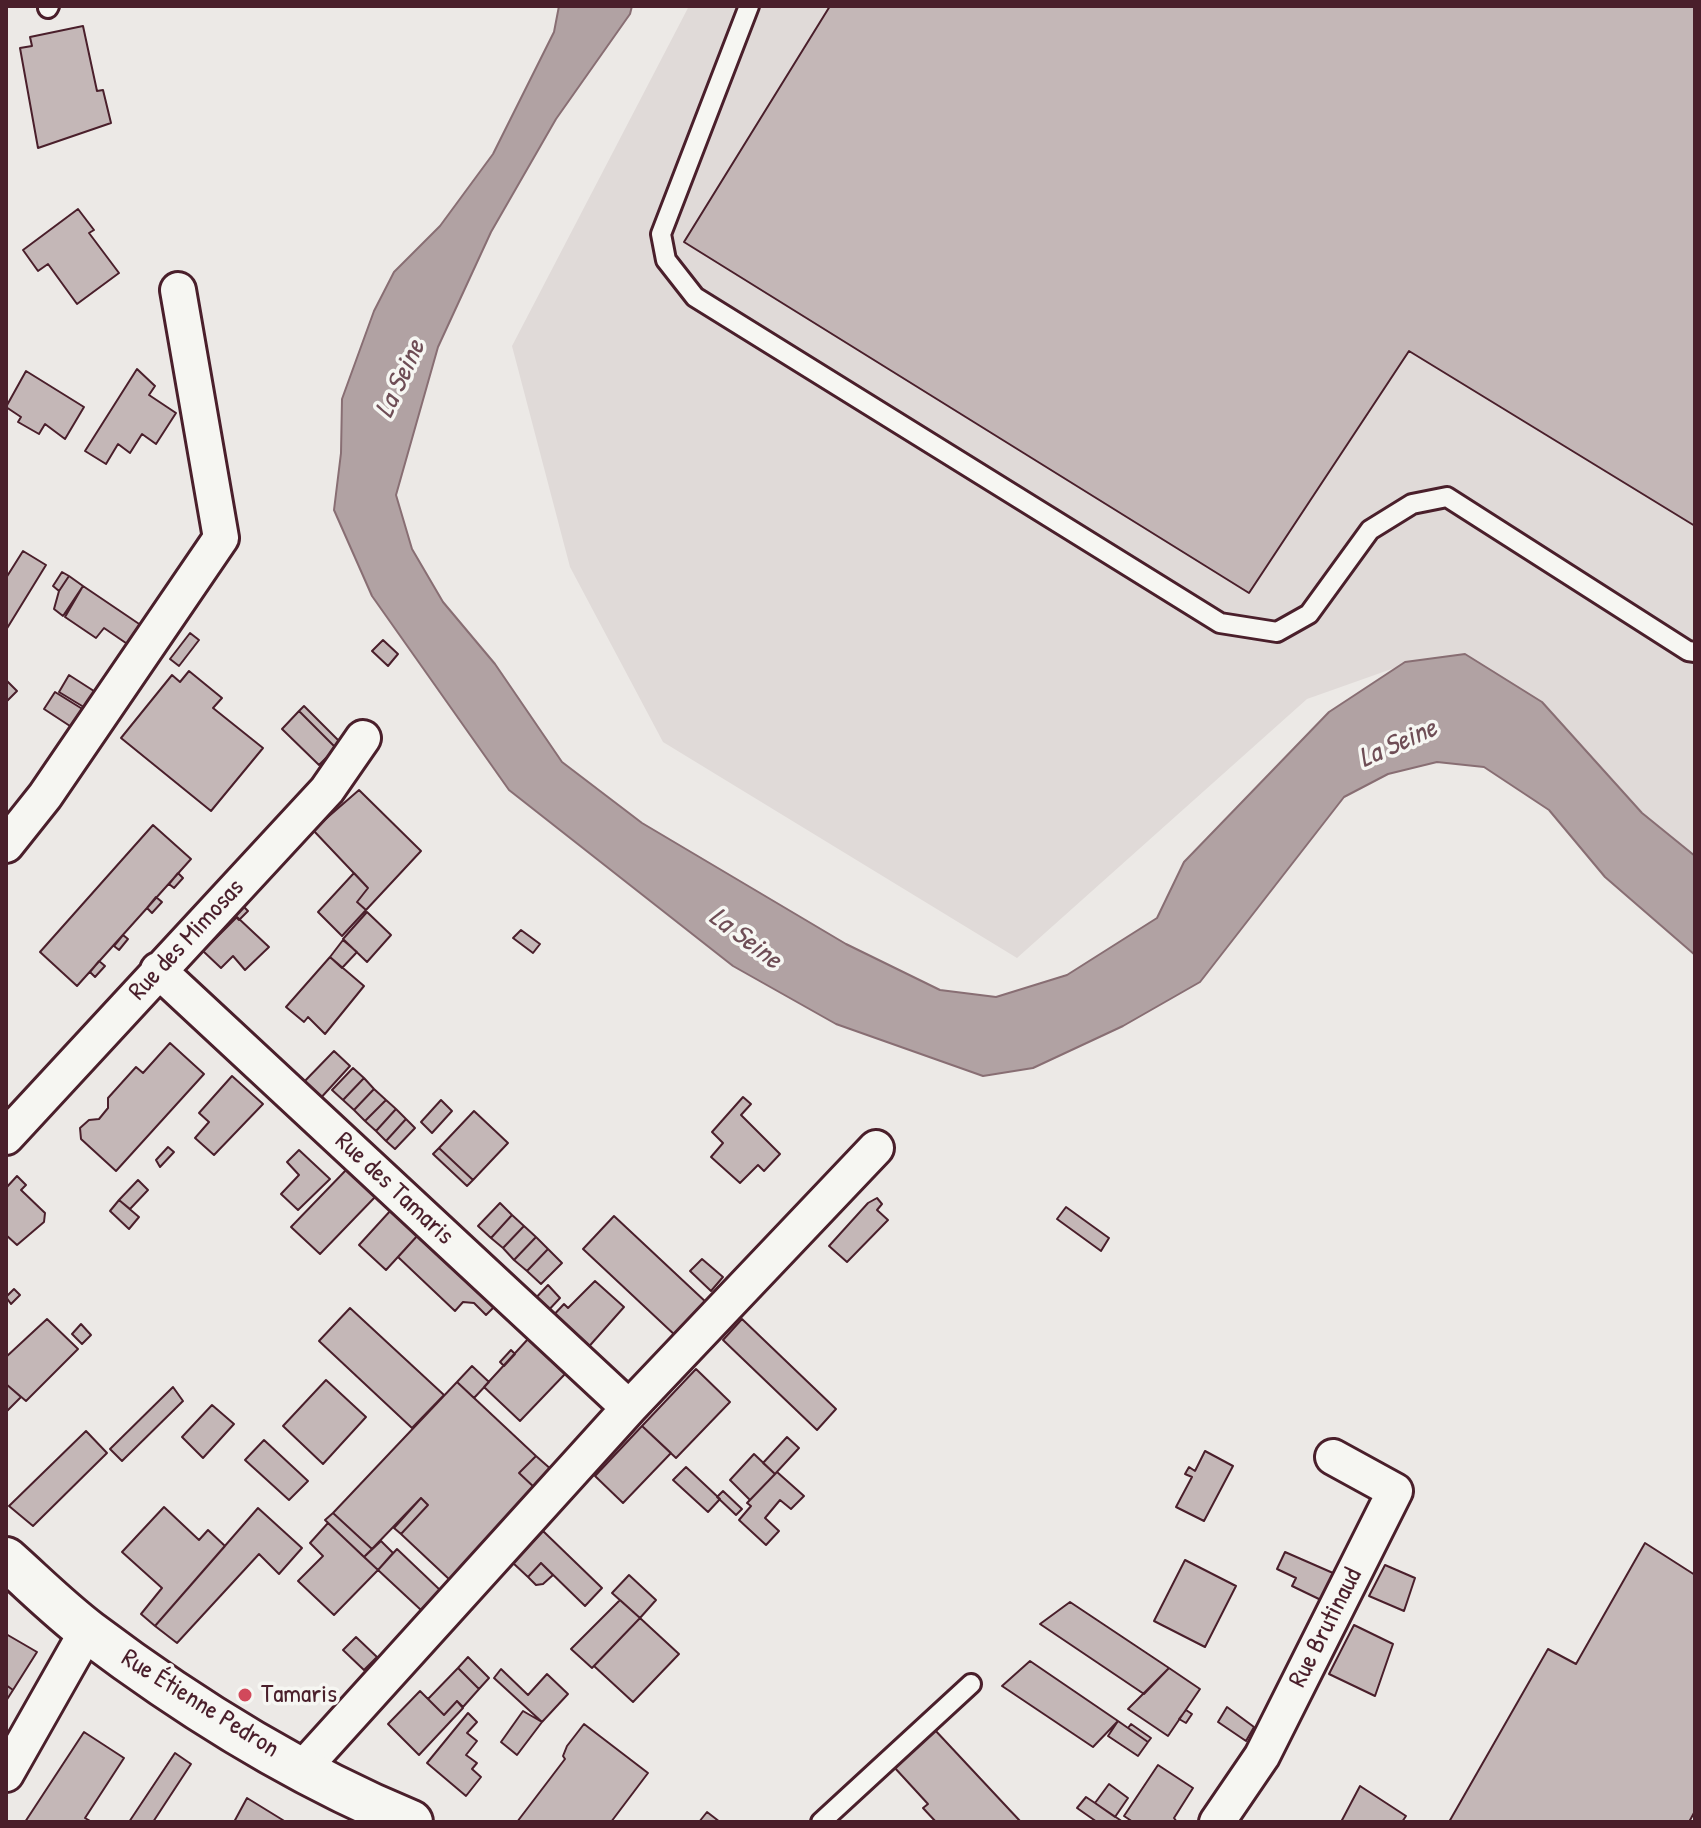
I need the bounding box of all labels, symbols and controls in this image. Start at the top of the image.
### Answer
water label: La Seine [368,335,434,423]
water label: La Seine [1354,712,1442,776]
street label: Rue des Mimosas [123,873,251,1007]
water label: La Seine [702,901,788,977]
street label: Rue des Tamaris [328,1126,460,1252]
street label: Rue Brutinaud [1283,1563,1369,1693]
street label: Rue Étienne Pedron [115,1643,285,1765]
place label: Tamaris [261,1679,337,1711]
marker: Tamaris [236,1686,254,1704]

